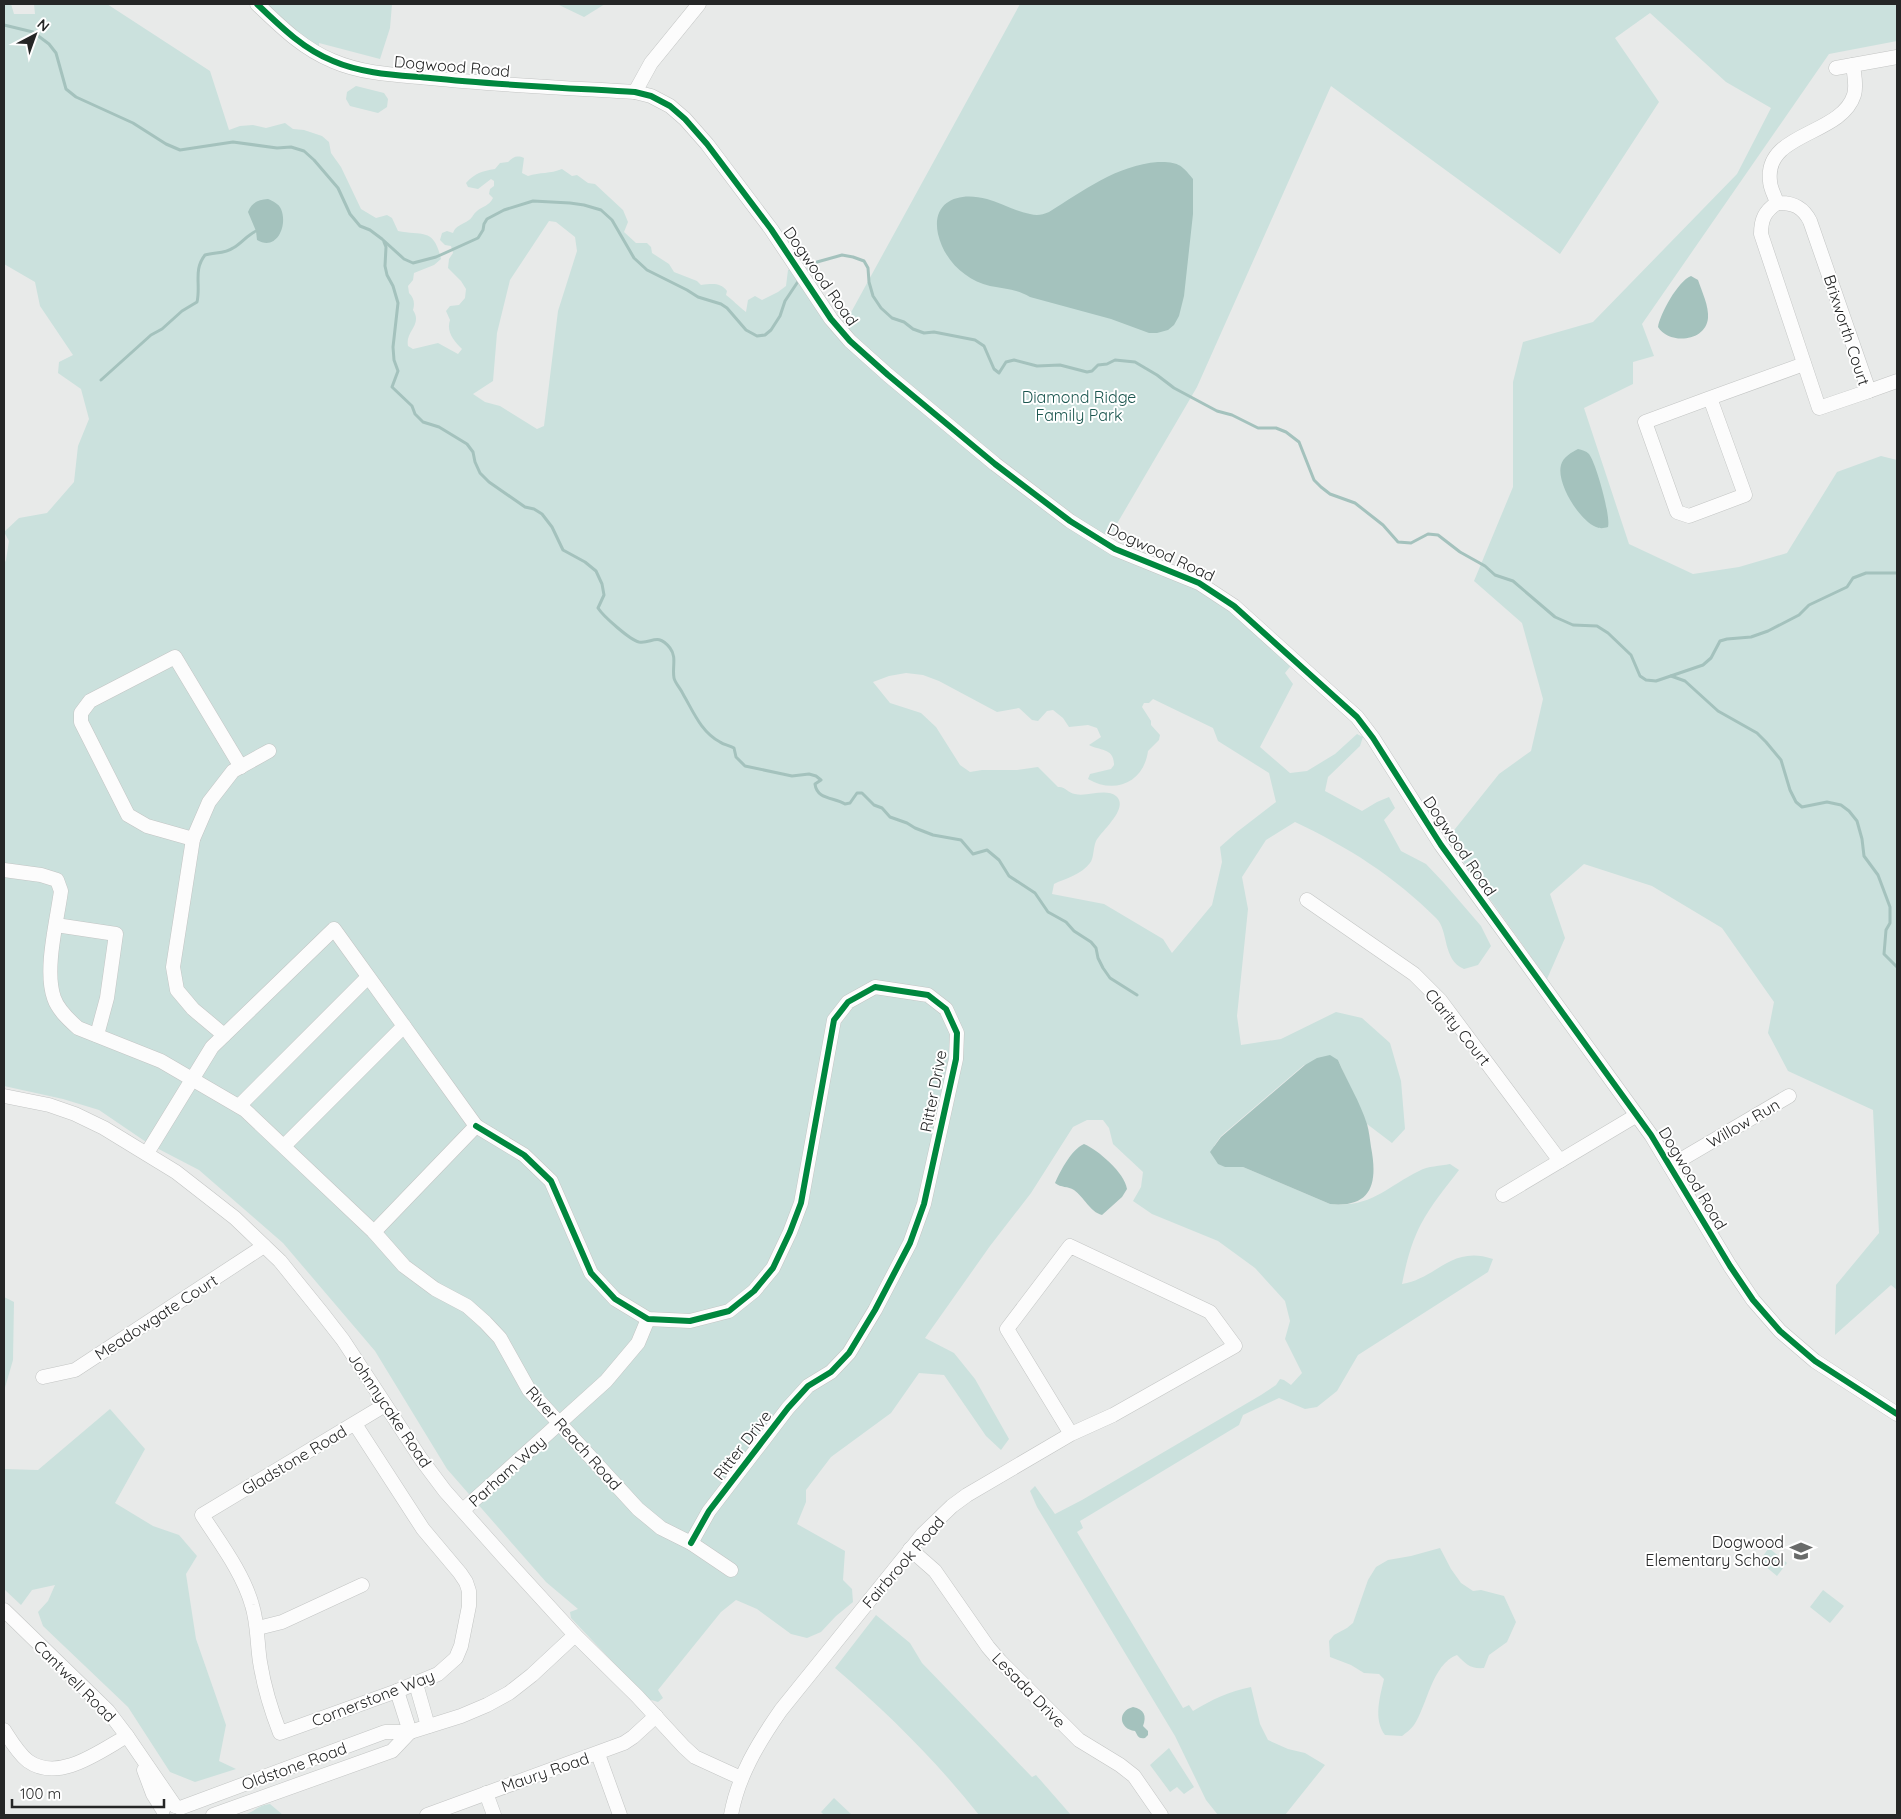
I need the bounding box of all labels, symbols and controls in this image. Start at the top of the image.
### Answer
north arrow [10,10,60,60]
text: N [34,15,53,35]
street label: Dogwood Road [393,51,511,81]
street label: Dogwood Road [779,223,863,329]
street label: Brixworth Court [1820,272,1874,388]
park label: Diamond Ridge Family Park [1022,387,1136,425]
street label: Dogwood Road [1104,518,1218,586]
street label: Dogwood Road [1419,792,1501,900]
street label: Clarity Court [1421,985,1495,1069]
street label: Ritter Drive [915,1048,951,1134]
street label: Willow Run [1703,1094,1783,1152]
street label: Dogwood Road [1654,1123,1732,1233]
street label: Meadowgate Court [91,1270,221,1364]
street label: Johnnycake Road [344,1349,436,1471]
street label: River Reach Road [522,1382,626,1494]
street label: Ritter Drive [709,1406,775,1484]
street label: Gladstone Road [238,1421,350,1499]
street label: Parham Way [464,1431,550,1511]
street label: Fairbrook Road [858,1512,948,1612]
place label: Dogwood Elementary School [1645,1532,1784,1570]
school or university icon: Dogwood Elementary School [1788,1538,1814,1564]
street label: Cantwell Road [30,1636,120,1726]
street label: Lesada Drive [988,1648,1070,1732]
street label: Cornerstone Way [309,1665,437,1731]
street label: Oldstone Road [239,1738,349,1794]
street label: Maury Road [499,1748,591,1796]
scale bar [12,1776,165,1808]
text: 100 m [20,1784,61,1803]

